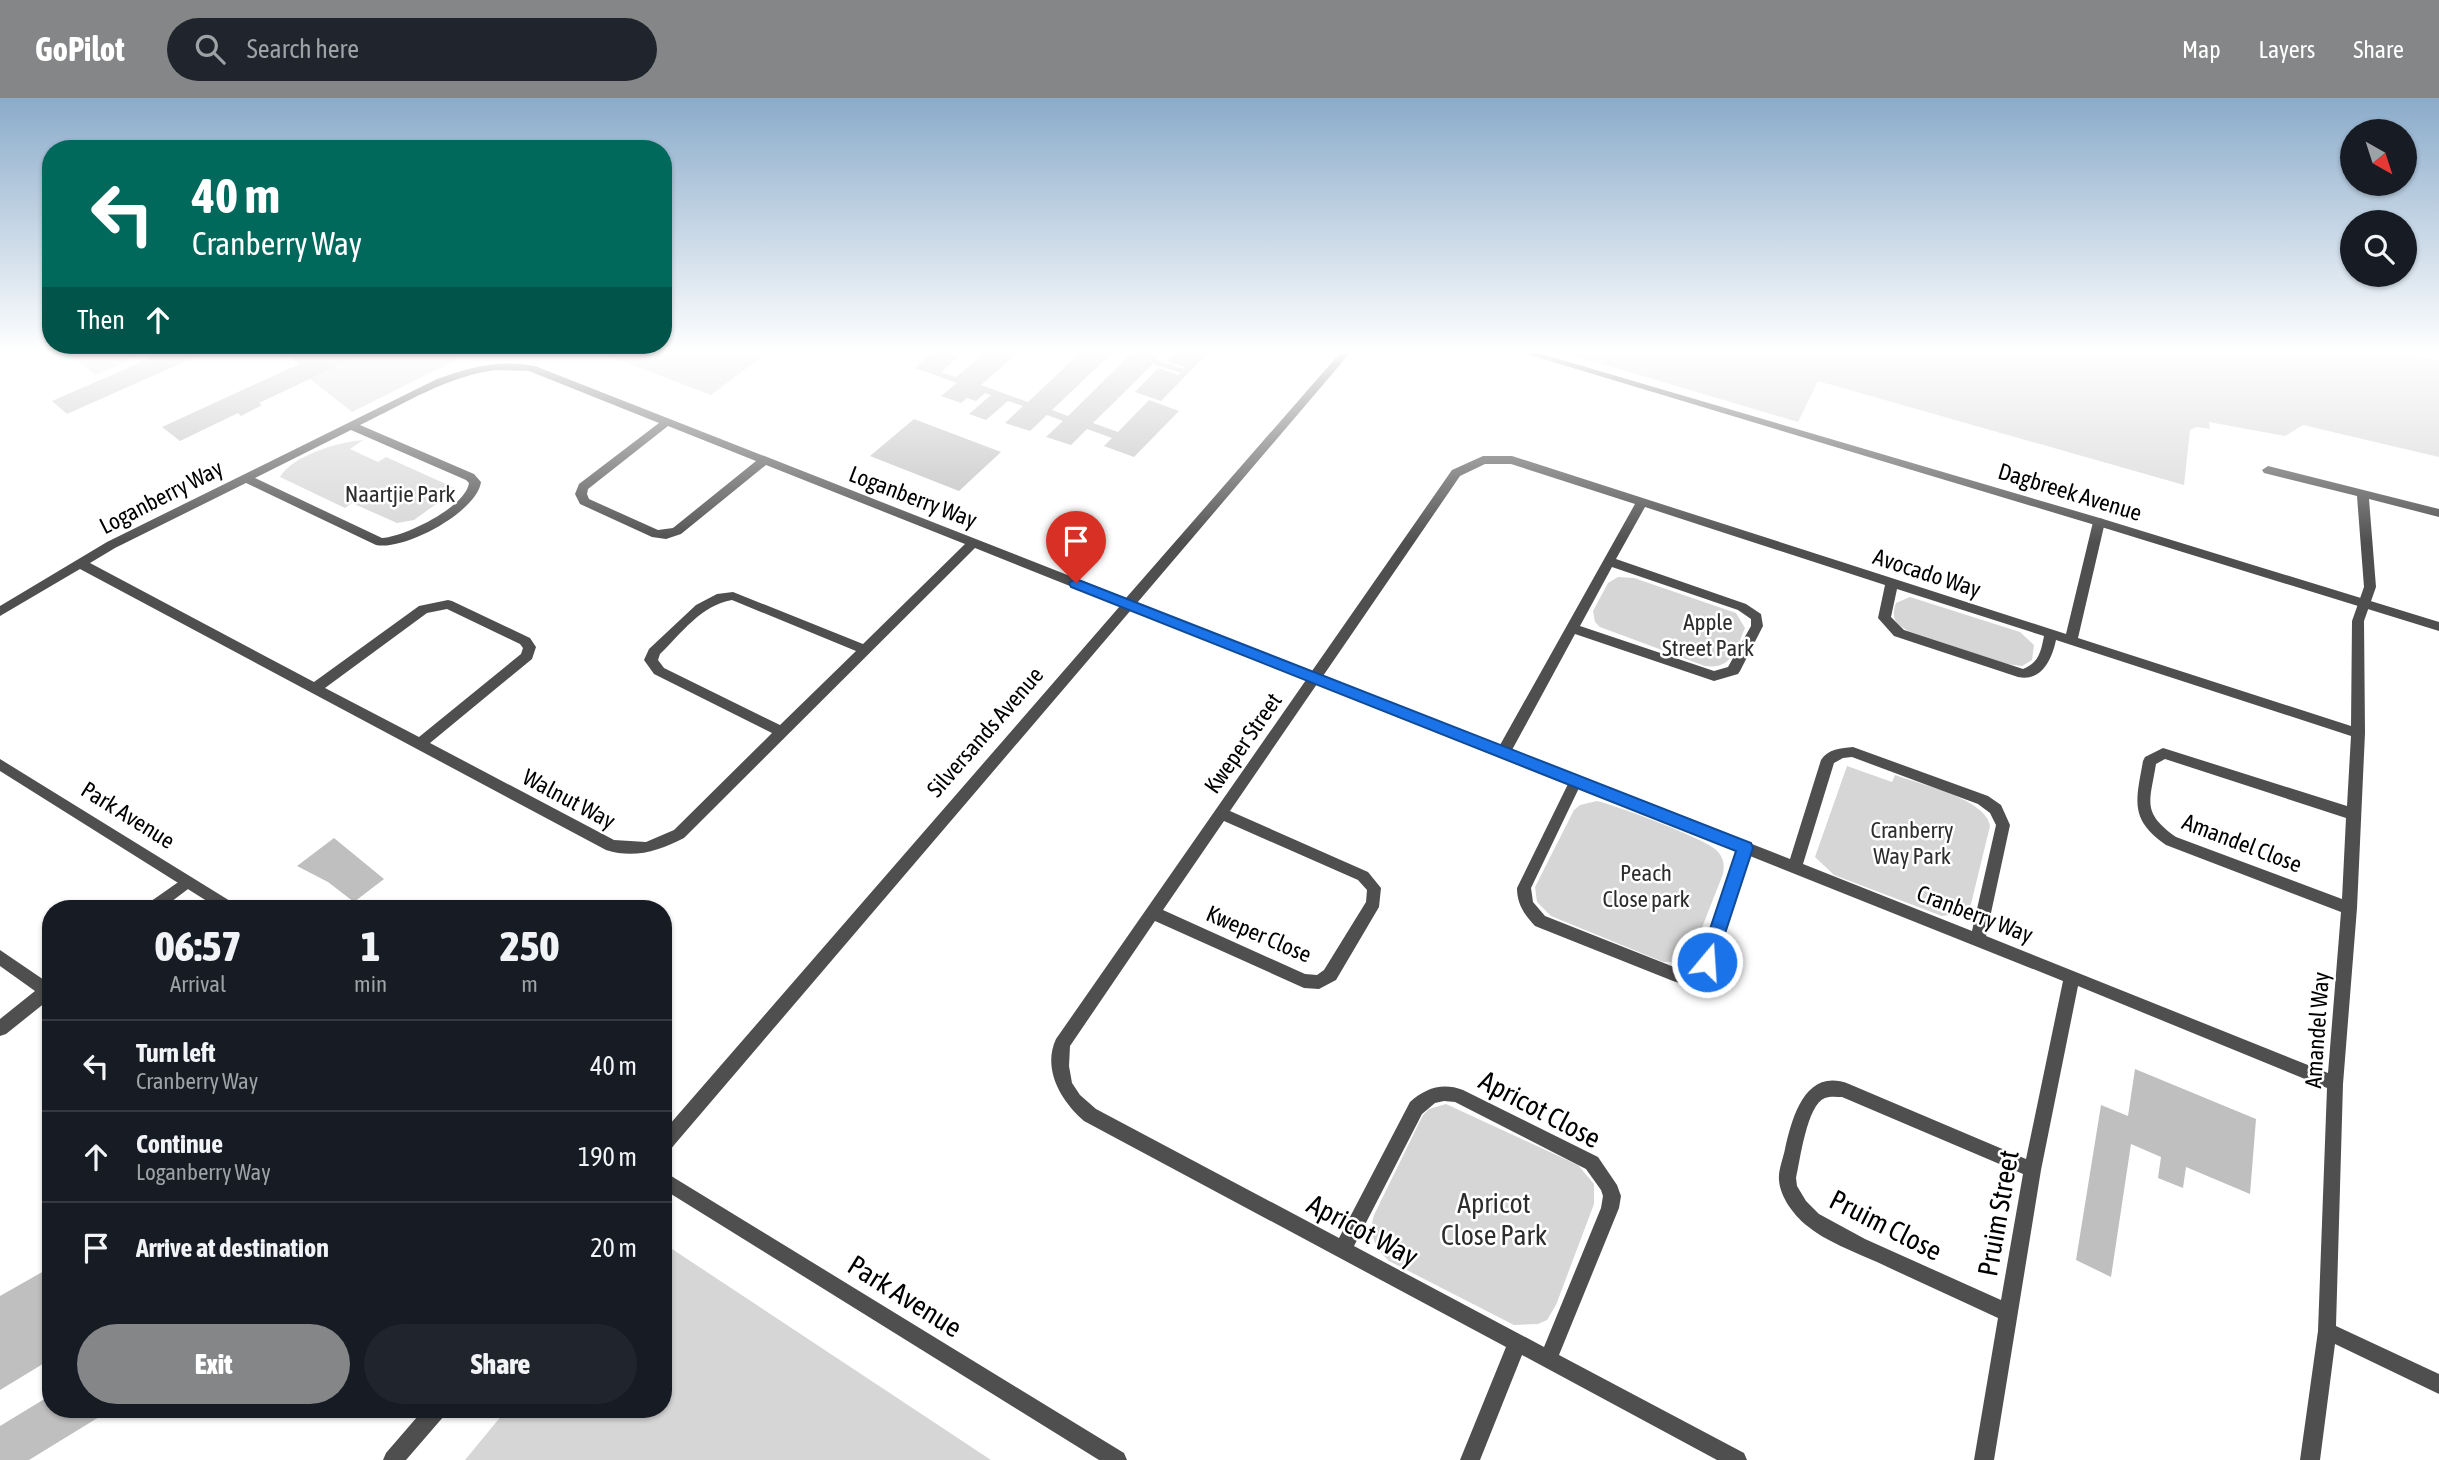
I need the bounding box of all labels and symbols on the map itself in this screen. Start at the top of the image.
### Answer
north arrow [2340,119,2417,196]
street label: Loganberry Way [95,455,227,539]
street label: Dagbreek Avenue [1995,458,2145,526]
street label: Loganberry Way [845,461,981,533]
park label: Naartjie Park [345,481,455,507]
pin [1046,511,1106,583]
street label: Avocado Way [1870,543,1984,603]
park label: Apple Street Park [1662,609,1754,661]
street label: Silversands Avenue [922,662,1048,802]
street label: Kweper Street [1199,688,1287,798]
street label: Walnut Way [518,764,620,834]
street label: Park Avenue [76,776,180,854]
street label: Amandel Close [2179,808,2305,878]
park label: Cranberry Way Park [1871,817,1953,869]
park label: Peach Close park [1602,860,1690,912]
street label: Cranberry Way [1913,880,2037,948]
street label: Kweper Close [1203,900,1315,968]
position arrow [1670,925,1744,999]
street label: Amandel Way [2300,971,2334,1089]
street label: Apricot Close [1474,1064,1606,1154]
street label: Pruim Street [1971,1148,2025,1278]
street label: Pruim Close [1825,1183,1947,1267]
street label: Apricot Way [1302,1187,1424,1273]
park label: Apricot Close Park [1441,1187,1547,1251]
street label: Park Avenue [842,1248,968,1344]

